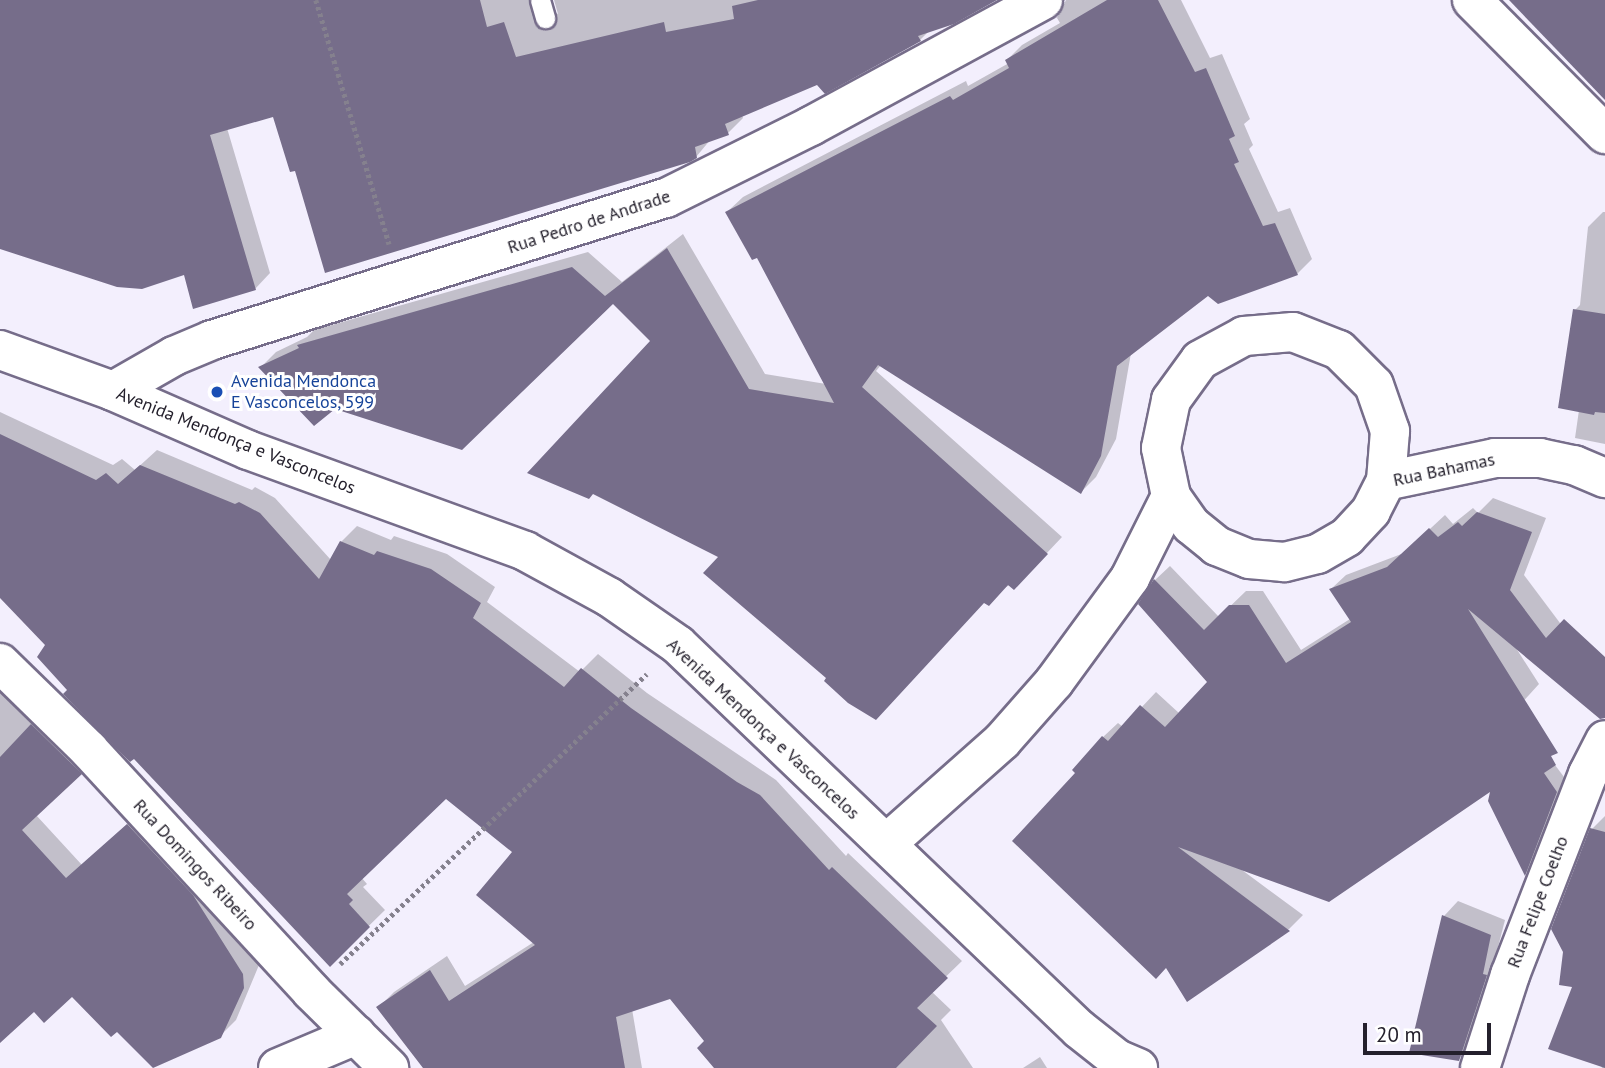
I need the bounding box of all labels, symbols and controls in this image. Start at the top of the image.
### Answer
street label: Rua Pedro de Andrade [505,185,673,259]
place label: Avenida Mendonca E Vasconcelos, 599 [231,371,376,414]
street label: Avenida Mendonça e Vasconcelos [113,383,359,499]
marker: Avenida Mendonca E Vasconcelos, 599 [209,384,225,400]
street label: Rua Bahamas [1391,449,1497,491]
street label: Avenida Mendonça e Vasconcelos [662,634,864,824]
street label: Rua Domingos Ribeiro [129,795,261,935]
street label: Rua Felipe Coelho [1503,833,1573,971]
scale bar [1367,1009,1495,1052]
text: 20 m [1376,1021,1422,1048]

